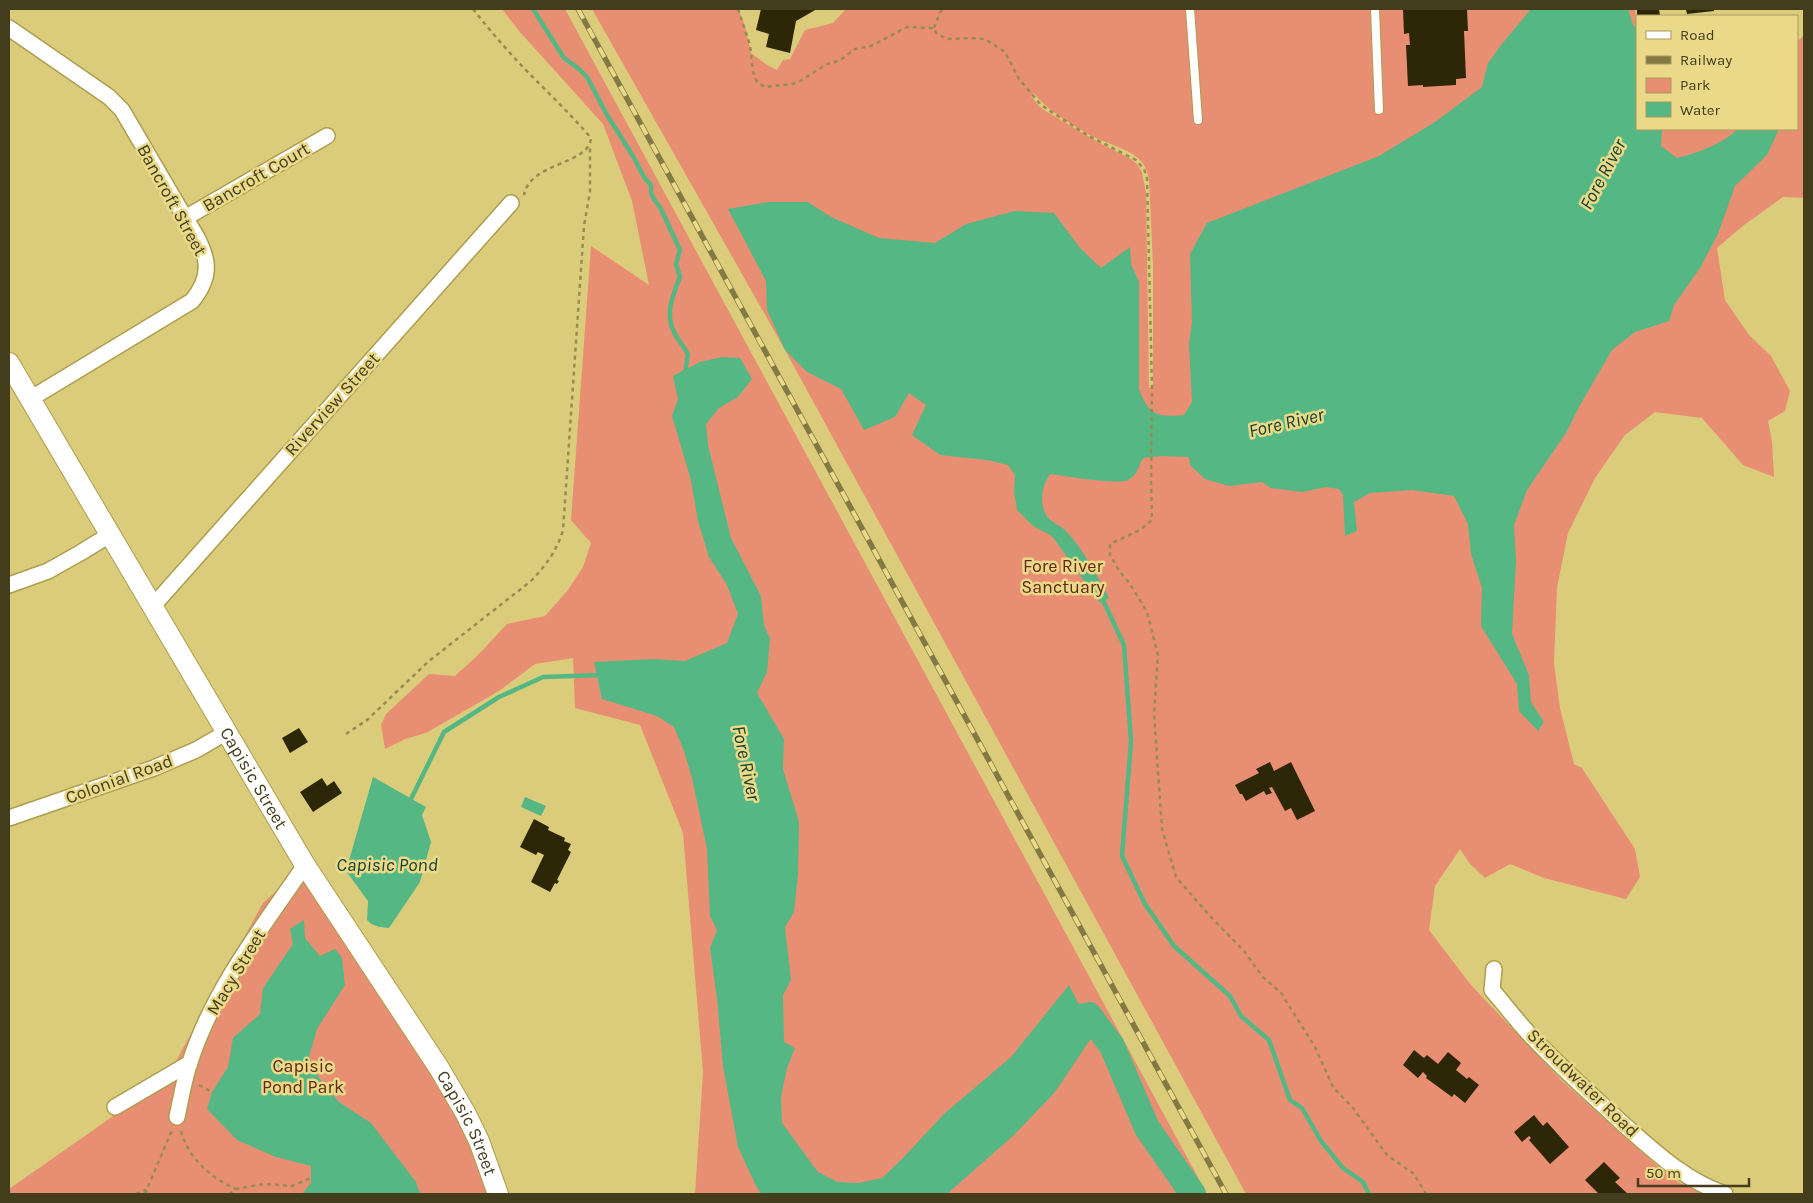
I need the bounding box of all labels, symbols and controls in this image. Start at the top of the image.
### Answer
legend [1636,15,1798,130]
text: Road [1680,26,1715,44]
text: Railway [1680,51,1732,69]
text: Park [1680,76,1710,94]
text: Water [1680,101,1721,119]
water label: Fore River [1575,134,1631,214]
street label: Bancroft Court [199,137,314,216]
street label: Bancroft Street [132,140,212,260]
street label: Riverview Street [280,348,384,460]
water label: Fore River [1246,403,1328,442]
park label: Fore River Sanctuary [1021,555,1105,598]
street label: Capisic Street [215,723,293,833]
water label: Fore River [727,723,765,804]
street label: Colonial Road [62,749,176,809]
water label: Capisic Pond [336,854,438,876]
street label: Macy Street [202,925,270,1019]
street label: Stroudwater Road [1523,1024,1643,1142]
park label: Capisic Pond Park [262,1055,344,1098]
street label: Capisic Street [432,1066,502,1179]
scale bar [1638,1156,1749,1188]
text: 50 m [1646,1164,1681,1182]

